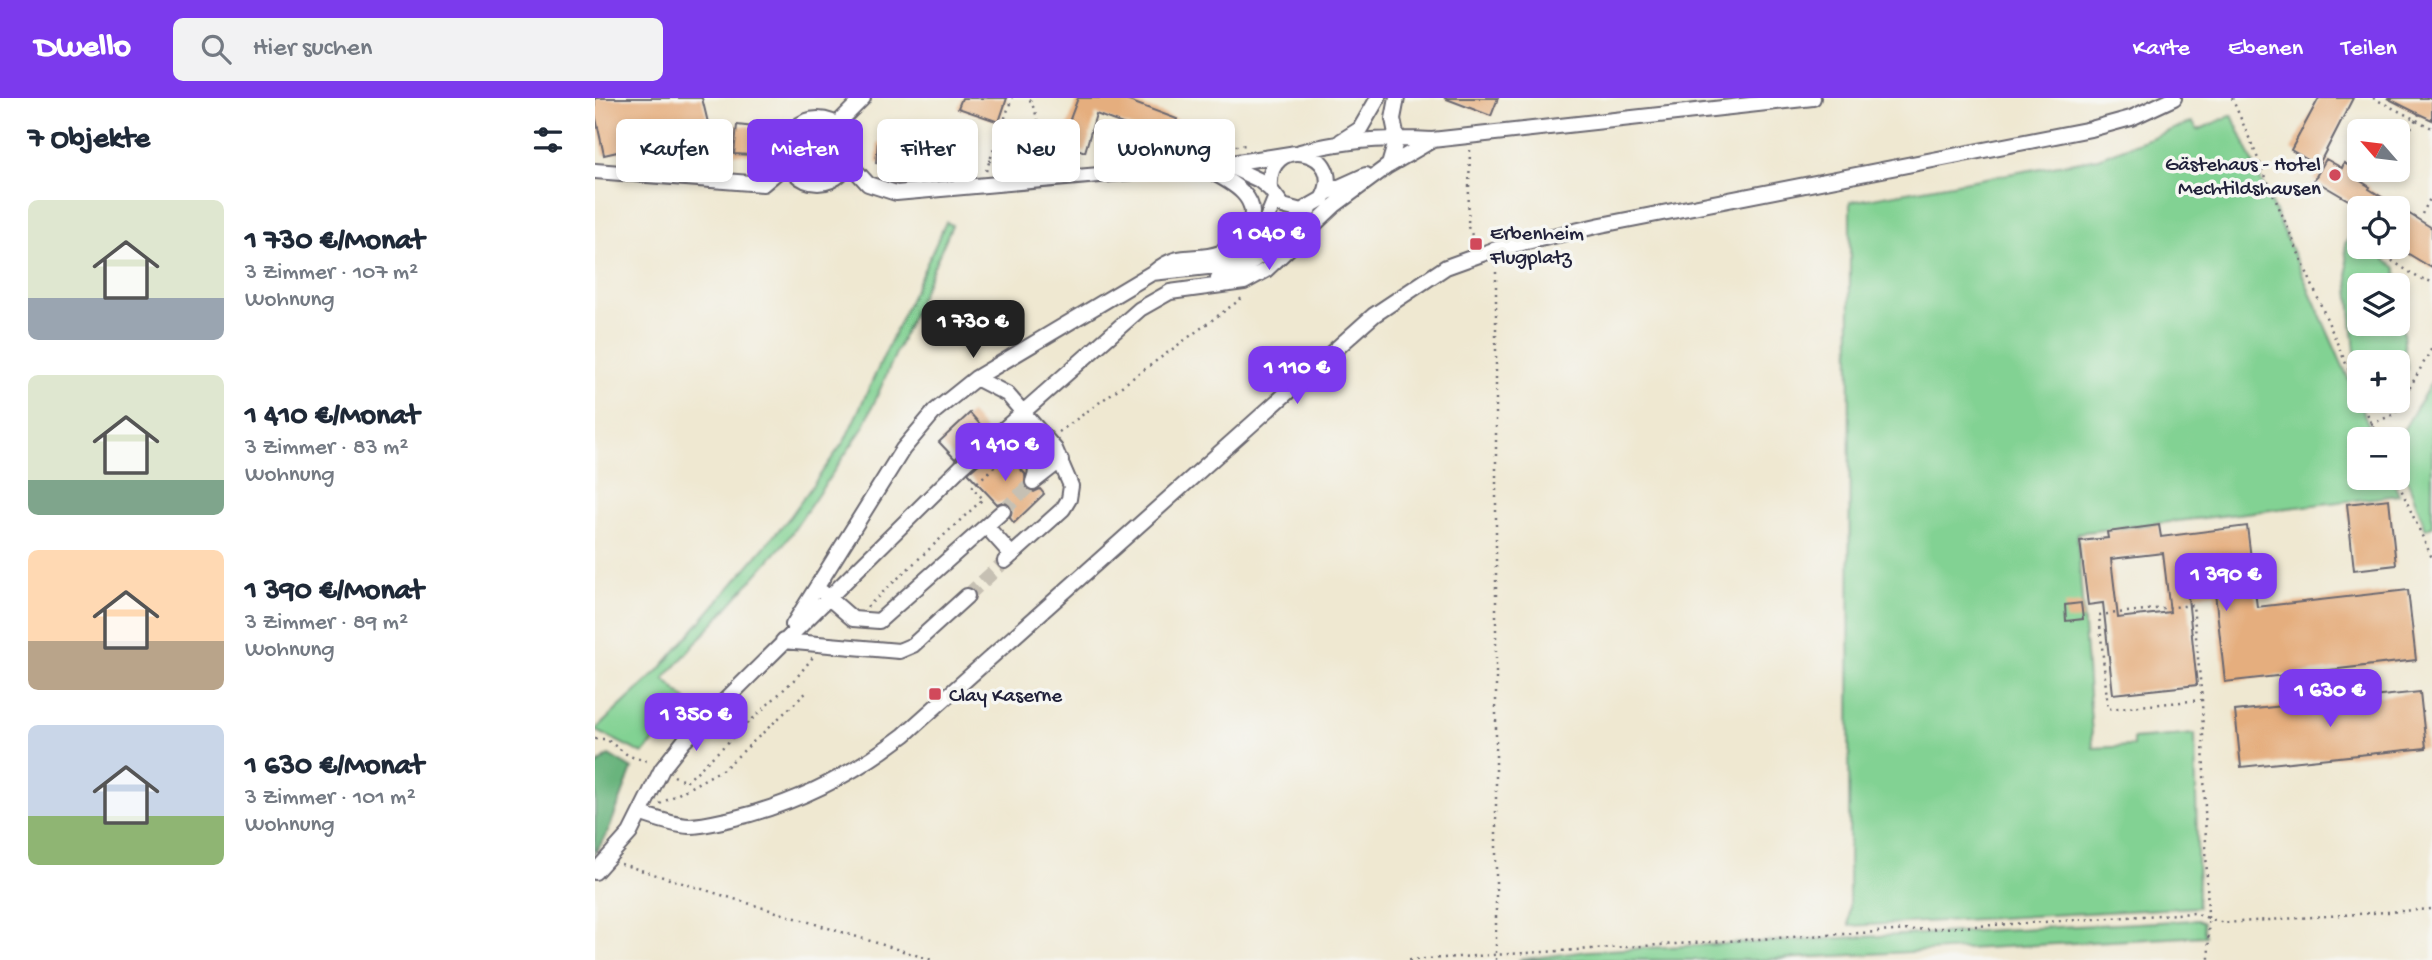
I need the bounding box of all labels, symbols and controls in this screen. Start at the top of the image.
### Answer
search box [173,18,663,81]
text: Dwello [35,30,131,68]
icon: search [197,30,235,68]
text: Hier suchen [253,34,372,65]
text: Karte [2133,35,2190,64]
text: Ebenen [2228,35,2303,64]
text: Teilen [2341,35,2397,64]
chip: Kaufen [616,119,733,182]
chip: Mieten [747,119,863,182]
chip: Filter [877,119,978,182]
chip: Neu [992,119,1080,182]
chip: Wohnung [1094,119,1235,182]
north arrow [2347,119,2410,182]
map controls [2347,119,2410,490]
icon: filters [529,121,567,159]
text: 7 Objekte [28,123,150,158]
place label: Gästehaus - Hotel Mechtildshausen [2165,154,2321,203]
marker: Gästehaus - Hotel Mechtildshausen [2327,167,2343,183]
button: locate [2347,196,2410,259]
pin: 1 040 € [1204,212,1334,272]
text: 1 040 € [1234,221,1304,248]
place label: Erbenheim Flugplatz [1489,223,1584,272]
text: 1 730 €/Monat [245,225,424,260]
icon: home [84,228,168,312]
marker: Erbenheim Flugplatz [1468,236,1484,252]
text: 3 Zimmer · 107 m² [245,260,418,287]
button: layers [2347,273,2410,336]
text: Wohnung [245,287,335,314]
pin: 1 730 € [908,300,1038,360]
text: 1 730 € [938,309,1008,336]
pin: 1 110 € [1232,346,1362,406]
button: + [2347,350,2410,413]
text: 1 110 € [1264,355,1330,382]
text: 1 410 €/Monat [245,400,419,435]
icon: home [84,403,168,487]
pin: 1 410 € [940,424,1070,483]
button: − [2347,427,2410,490]
text: 1 410 € [971,432,1039,459]
text: 3 Zimmer · 83 m² [245,435,408,462]
text: Wohnung [245,462,335,489]
pin: 1 390 € [2161,554,2291,613]
text: 1 390 € [2191,562,2261,589]
text: 1 390 €/Monat [245,575,424,610]
icon: home [84,578,168,662]
text: 3 Zimmer · 89 m² [245,610,408,637]
text: Wohnung [245,637,335,664]
pin: 1 630 € [2265,670,2395,729]
text: 1 630 € [2295,678,2365,705]
place label: Clay Kaserne [949,685,1063,710]
marker: Clay Kaserne [927,686,943,702]
pin: 1 350 € [631,694,761,753]
text: 1 350 € [661,702,731,729]
text: 1 630 €/Monat [245,750,424,785]
icon: home [84,753,168,837]
text: 3 Zimmer · 101 m² [245,785,416,812]
text: Wohnung [245,812,335,839]

